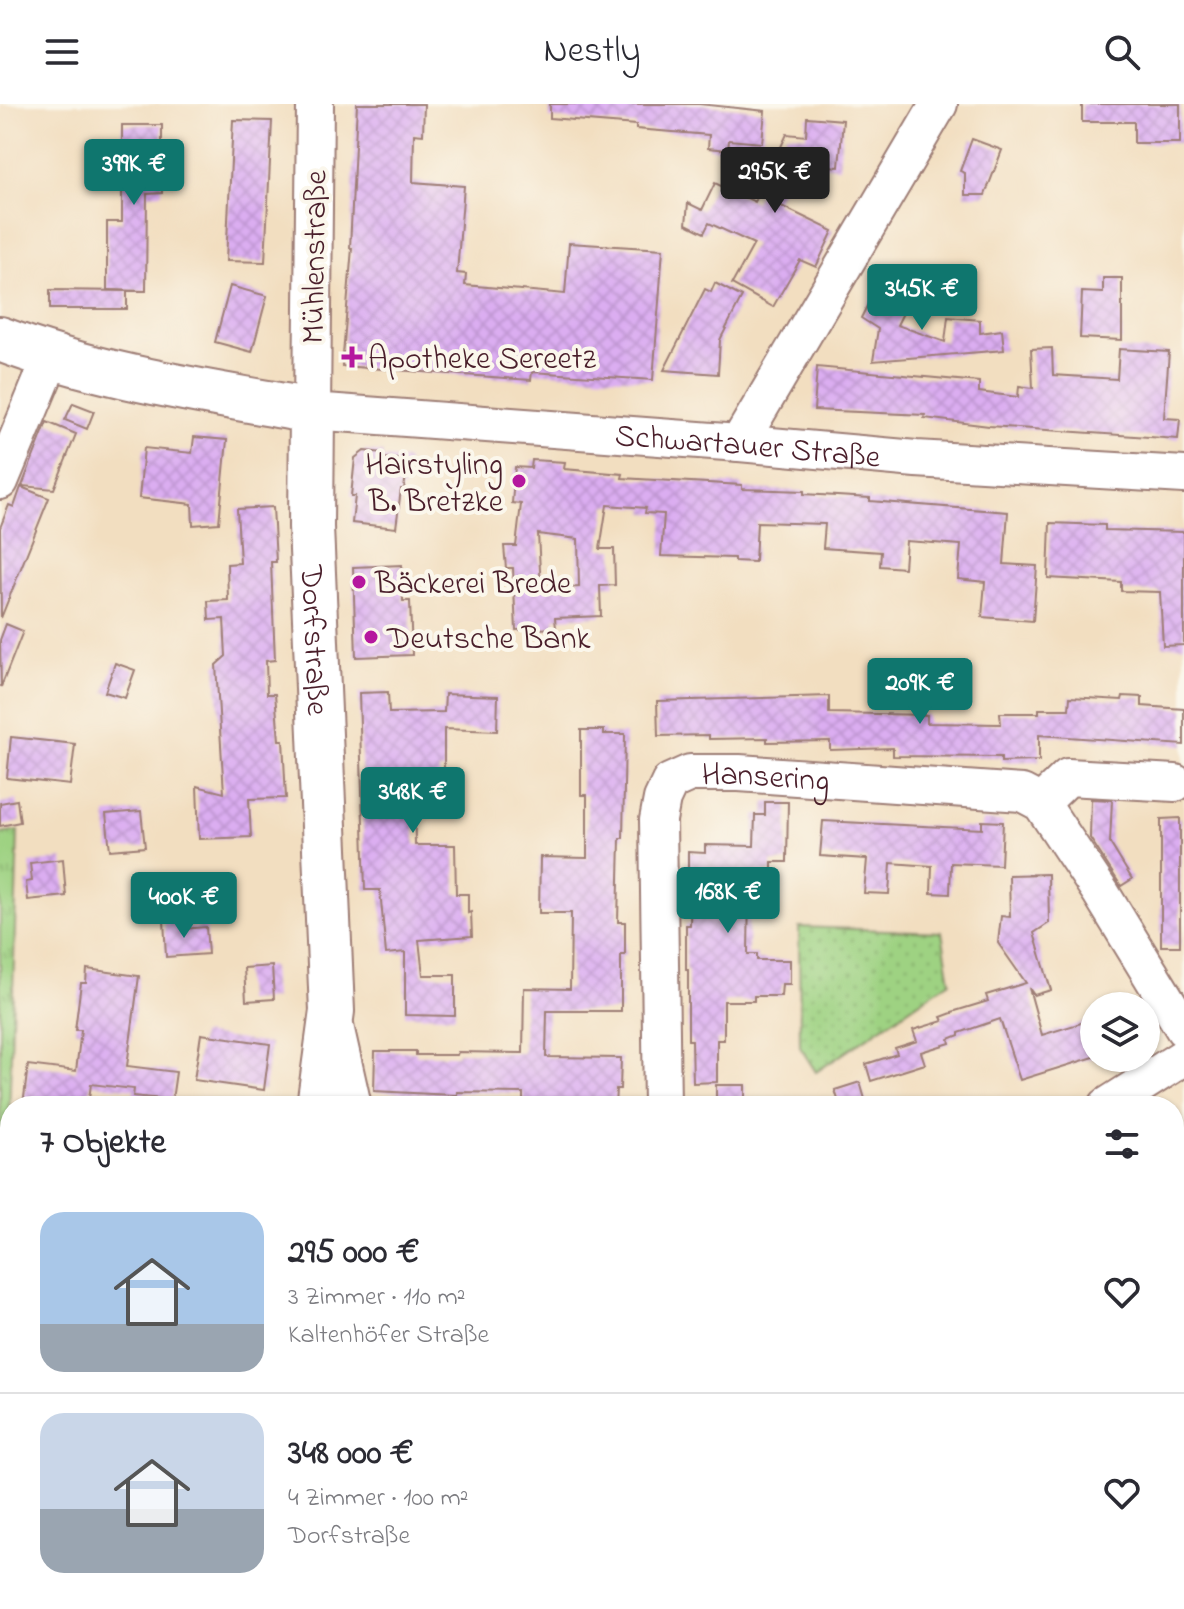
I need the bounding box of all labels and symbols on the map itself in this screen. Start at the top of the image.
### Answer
pin: 399K € [69,139,199,207]
pin: 295K € [710,147,840,215]
street label: Mühlenstraße [291,169,342,344]
pin: 345K € [857,264,987,332]
place label: Apotheke Sereetz [368,337,597,384]
marker: Apotheke Sereetz [343,348,361,366]
street label: Schwartauer Straße [613,414,883,483]
place label: Hairstyling B. Bretzke [365,443,504,527]
marker: Hairstyling B. Bretzke [510,472,528,490]
place label: Bäckerei Brede [374,562,572,609]
street label: Dorfstraße [286,563,339,717]
marker: Bäckerei Brede [350,573,368,591]
place label: Deutsche Bank [386,617,591,664]
marker: Deutsche Bank [362,628,380,646]
pin: 209K € [855,658,985,726]
street label: Hansering [702,753,831,806]
pin: 348K € [348,767,478,835]
pin: 168K € [663,867,793,935]
pin: 400K € [119,872,249,940]

